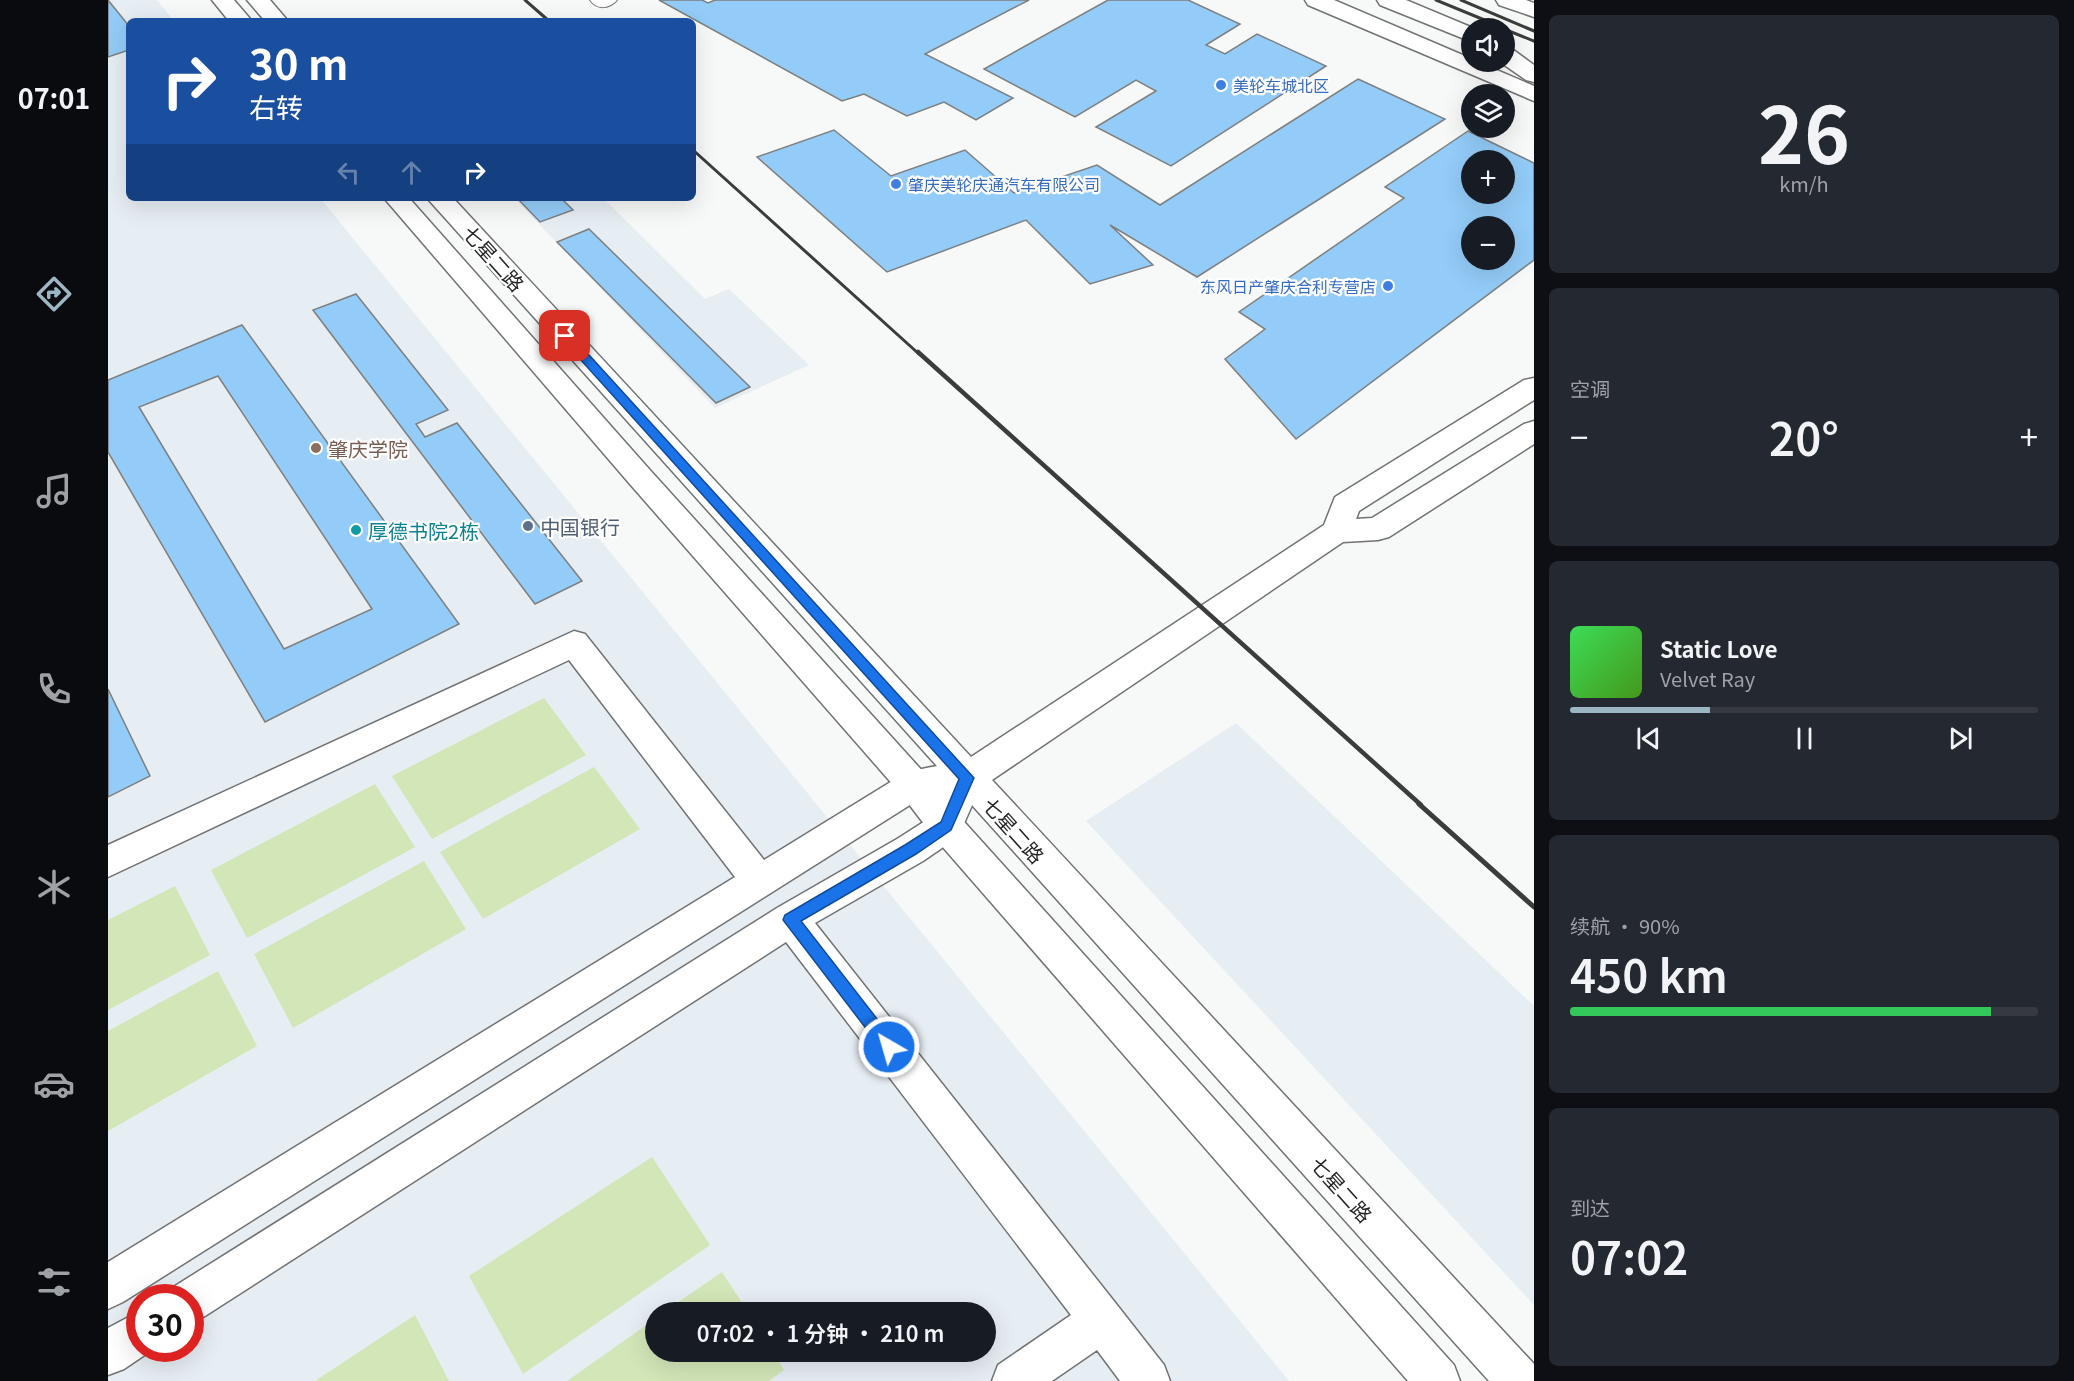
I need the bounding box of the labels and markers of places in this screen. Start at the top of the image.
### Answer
place label: 美轮车城北区 [1233,73,1329,97]
marker: 美轮车城北区 [1214,78,1228,92]
place label: 肇庆美轮庆通汽车有限公司 [908,172,1100,196]
marker: 肇庆美轮庆通汽车有限公司 [889,177,903,191]
place label: 东风日产肇庆合利专营店 [1200,274,1376,298]
marker: 东风日产肇庆合利专营店 [1381,279,1395,293]
pin [539,310,590,361]
place label: 肇庆学院 [328,434,408,463]
marker: 肇庆学院 [309,441,323,455]
place label: 中国银行 [540,512,620,541]
place label: 厚德书院2栋 [368,516,479,545]
marker: 中国银行 [521,519,535,533]
marker: 厚德书院2栋 [349,523,363,537]

